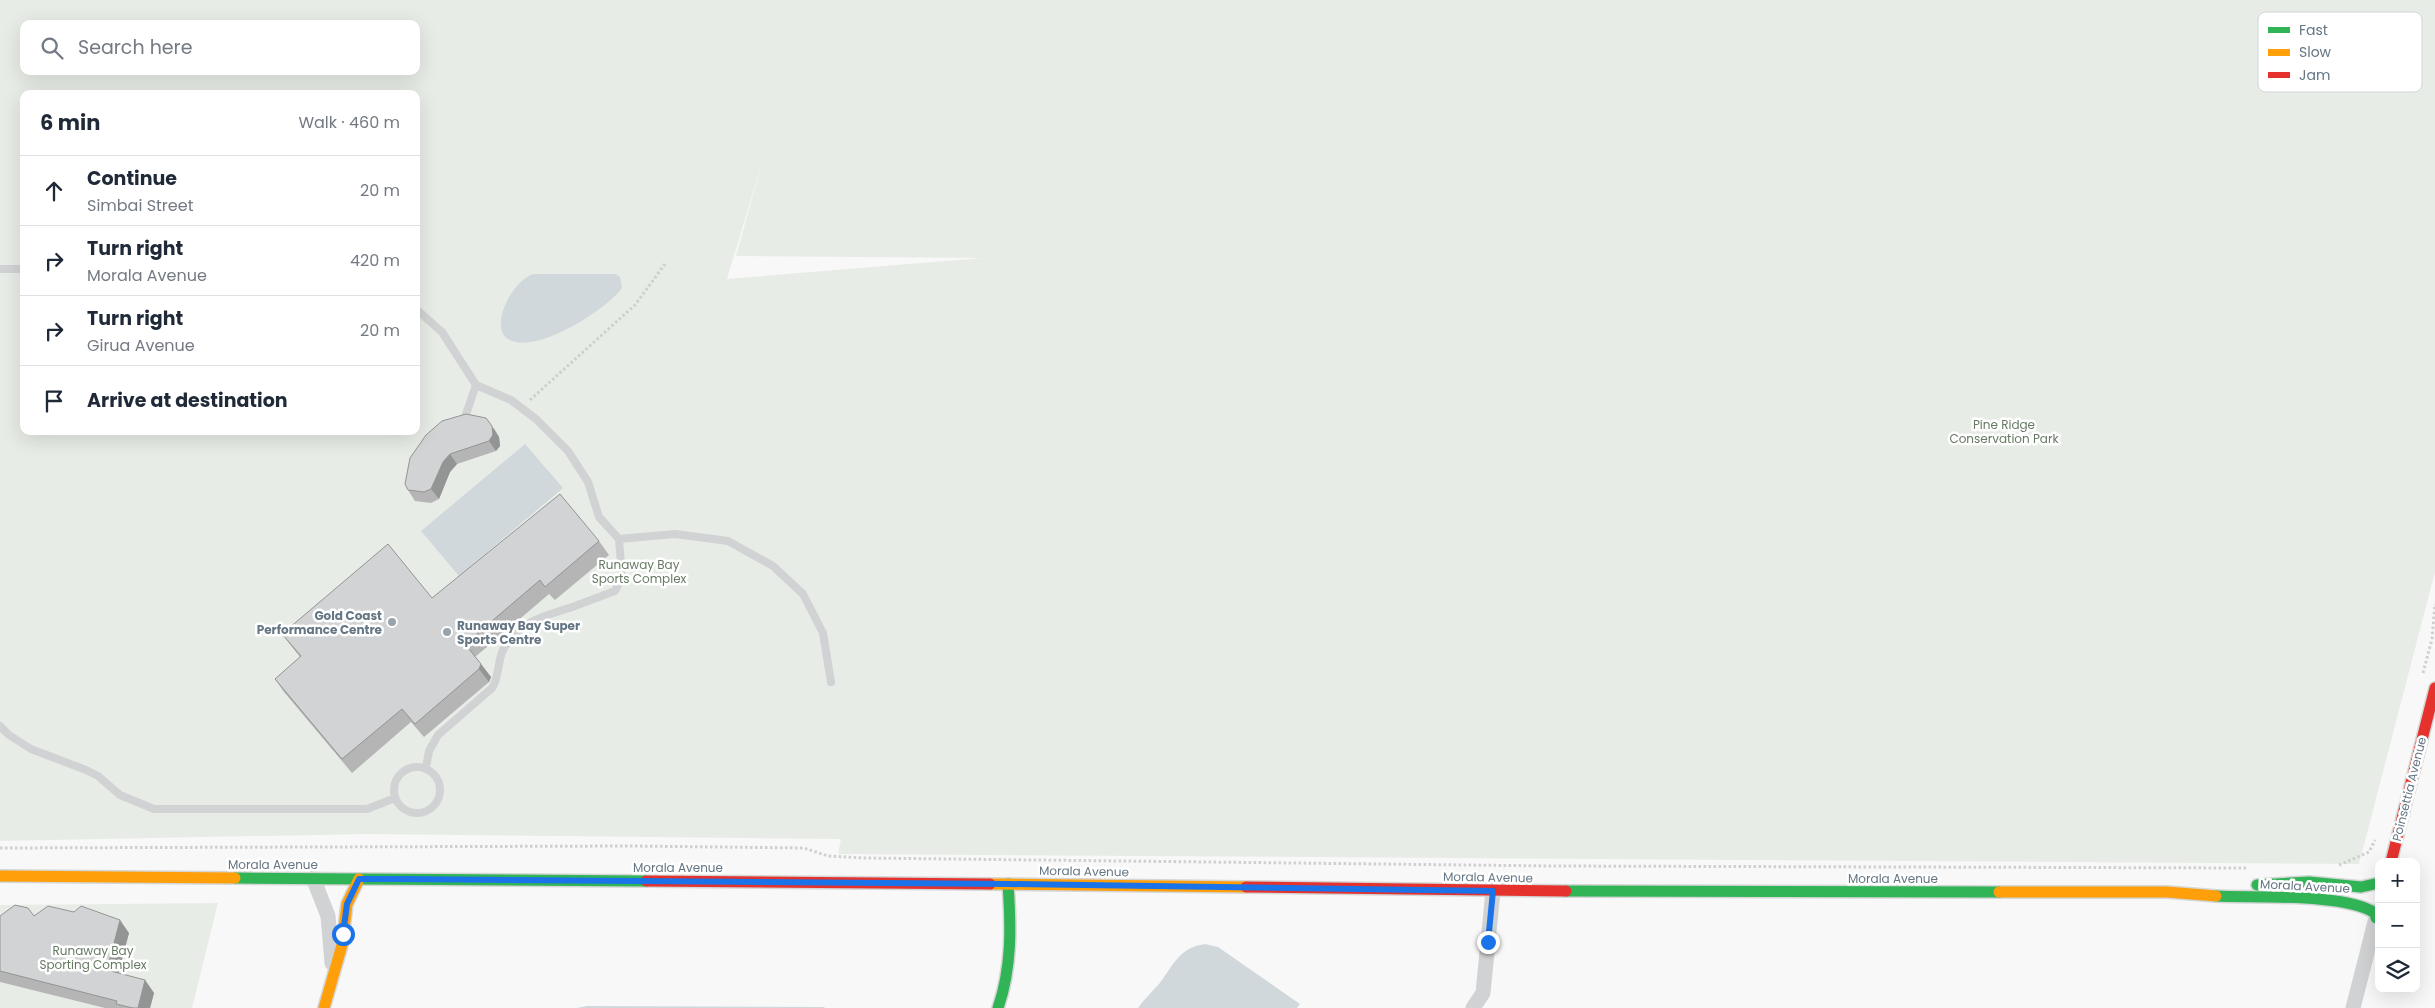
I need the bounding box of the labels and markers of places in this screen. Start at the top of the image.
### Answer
place label: Gold Coast Performance Centre [257,607,383,638]
marker: Gold Coast Performance Centre [386,616,398,628]
place label: Runaway Bay Super Sports Centre [457,617,580,648]
marker: Runaway Bay Super Sports Centre [441,626,453,638]

